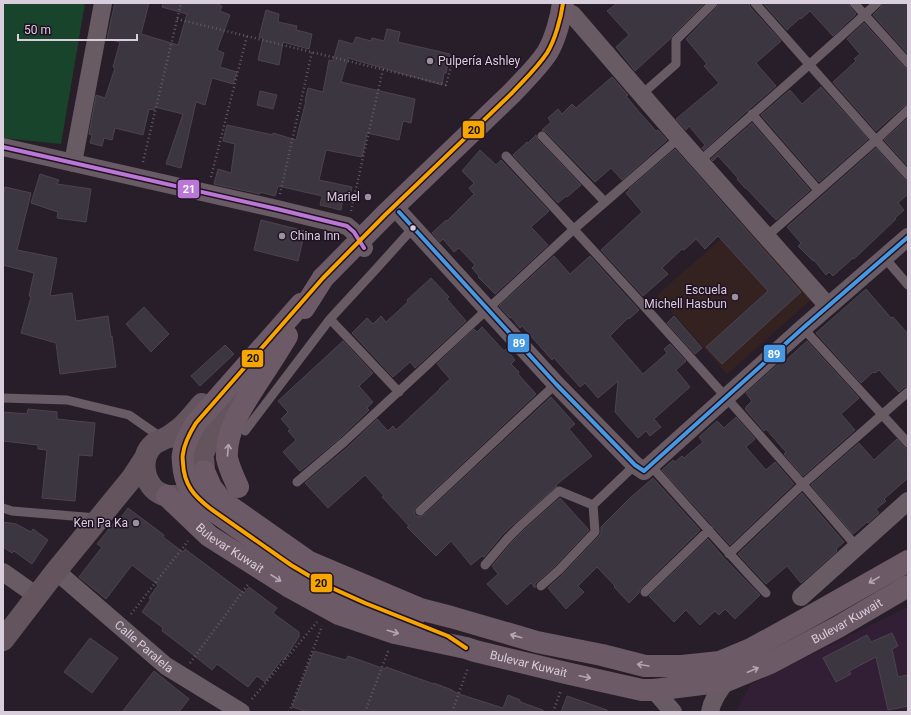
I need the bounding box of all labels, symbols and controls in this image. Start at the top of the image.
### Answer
scale bar [18,16,137,42]
text: 50 m [24,23,51,37]
place label: Pulpería Ashley [438,54,521,68]
marker: Pulpería Ashley [425,56,435,66]
line badge: 20 [462,120,485,139]
text: 20 [468,124,480,137]
line badge: 21 [177,179,200,199]
text: 21 [183,183,195,196]
place label: Mariel [327,190,360,204]
marker: Mariel [363,192,373,202]
unlabelled marker [408,223,418,233]
place label: China Inn [290,229,340,243]
marker: China Inn [277,231,287,241]
place label: Escuela Michell Hasbun [644,283,727,311]
marker: Escuela Michell Hasbun [730,292,740,302]
line badge: 89 [507,333,530,353]
text: 89 [513,337,525,350]
line badge: 89 [763,344,786,363]
text: 89 [768,348,780,361]
line badge: 20 [241,349,264,368]
text: 20 [247,352,259,365]
one-way arrow [224,444,232,457]
place label: Ken Pa Ka [74,516,128,530]
marker: Ken Pa Ka [131,518,141,528]
street label: Bulevar Kuwait [193,520,266,576]
line badge: 20 [310,573,333,593]
one-way arrow [270,575,282,583]
text: 20 [315,577,327,590]
one-way arrow [868,577,880,585]
street label: Bulevar Kuwait [809,596,885,647]
street label: Calle Paralela [112,618,176,676]
one-way arrow [387,629,400,636]
one-way arrow [510,632,523,639]
street label: Bulevar Kuwait [489,648,569,680]
one-way arrow [637,661,650,669]
one-way arrow [746,665,758,673]
one-way arrow [578,674,591,682]

